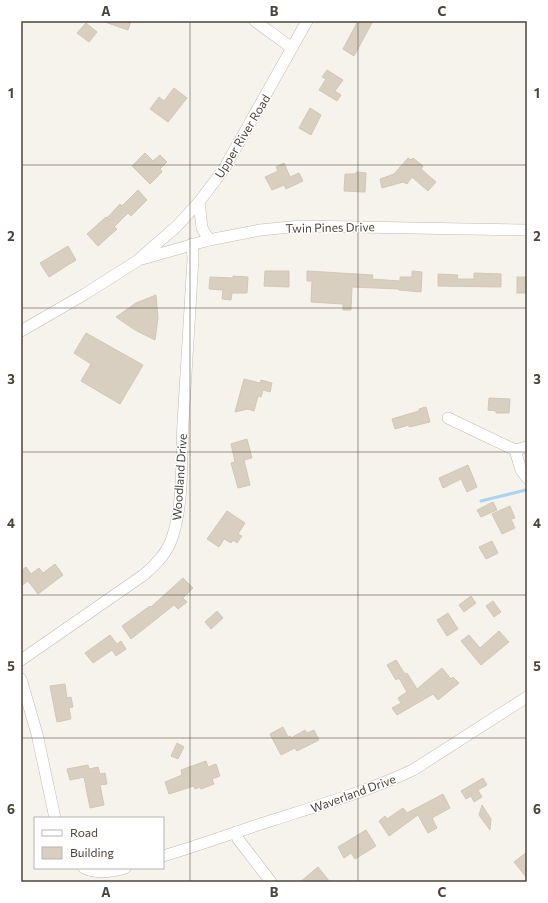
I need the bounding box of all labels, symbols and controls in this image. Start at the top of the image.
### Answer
text: A [101,3,111,19]
text: B [270,3,279,19]
text: C [438,3,447,19]
text: 1 [8,85,14,101]
text: 1 [534,85,540,101]
street label: Upper River Road [212,92,272,180]
street label: Twin Pines Drive [285,219,375,235]
text: 2 [7,228,15,244]
text: 2 [533,228,541,244]
text: 3 [7,371,15,387]
text: 3 [533,371,541,387]
street label: Woodland Drive [169,433,189,521]
text: 4 [7,515,15,531]
text: 4 [533,515,541,531]
text: 5 [7,658,15,674]
text: 5 [533,658,541,674]
street label: Waverland Drive [309,771,397,815]
text: 6 [7,801,15,817]
text: 6 [533,801,541,817]
legend [34,817,164,869]
text: Road [70,825,98,839]
text: Building [70,845,114,859]
text: A [101,884,111,900]
text: B [270,884,279,900]
text: C [438,884,447,900]

